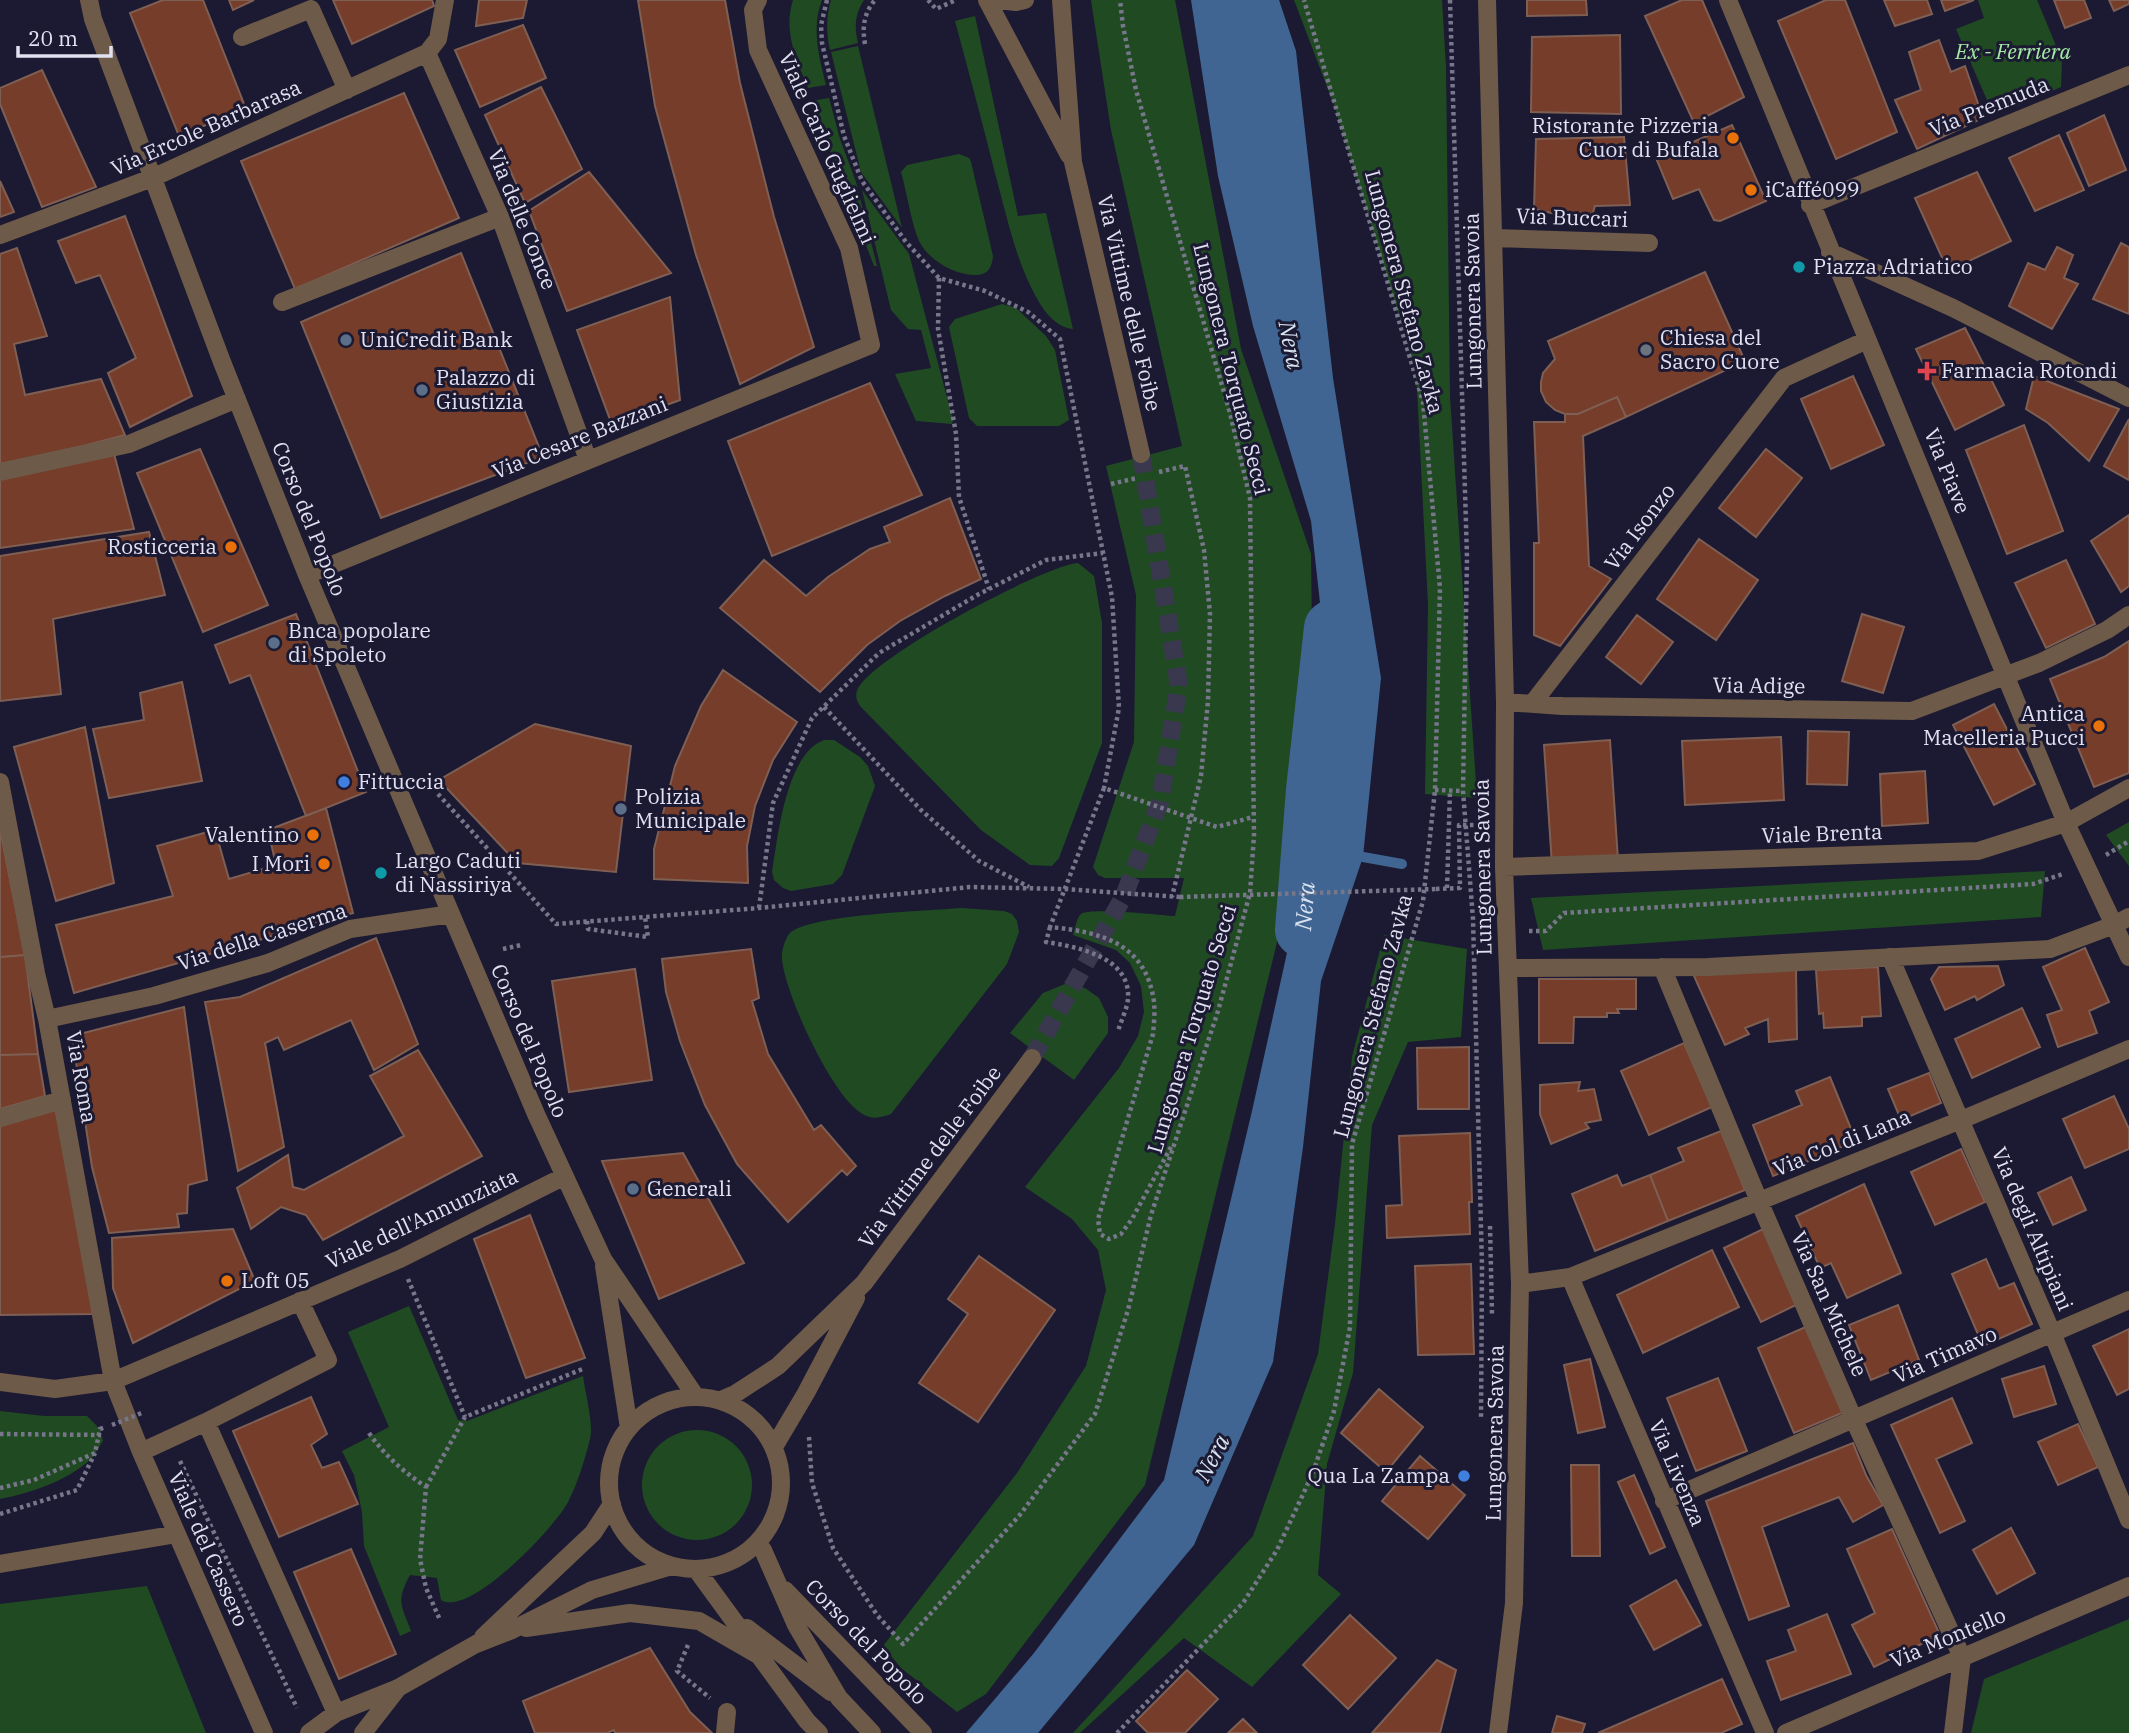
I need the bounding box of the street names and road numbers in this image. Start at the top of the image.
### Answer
street label: Viale Carlo Guglielmi [773,47,883,248]
street label: Via Premuda [1924,69,2053,143]
street label: Via Ercole Barbarasa [106,72,305,182]
street label: Via delle Conce [482,144,564,293]
street label: Lungonera Stefano Zavka [1359,167,1451,417]
street label: Via Vittime delle Foibe [1091,192,1169,414]
street label: Via Buccari [1516,201,1629,233]
street label: Lungonera Savoia [1456,212,1488,390]
street label: Lungonera Torquato Secci [1187,240,1277,498]
street label: Via Cesare Bazzani [488,389,671,485]
street label: Via Piave [1918,424,1978,517]
street label: Corso del Popolo [266,437,354,600]
street label: Via Isonzo [1597,477,1681,575]
street label: Via Adige [1712,670,1806,700]
street label: Lungonera Savoia [1466,778,1498,956]
street label: Viale Brenta [1761,817,1883,849]
street label: Lungonera Stefano Zavka [1326,891,1418,1141]
street label: Via della Caserma [173,895,350,977]
street label: Lungonera Torquato Secci [1140,901,1242,1156]
street label: Corso del Popolo [485,959,575,1122]
street label: Via Roma [60,1028,104,1125]
street label: Via Vittime delle Foibe [851,1060,1007,1253]
street label: Via Col di Lana [1769,1102,1915,1182]
street label: Via degli Altipiani [1986,1142,2080,1315]
street label: Viale dell'Annunziata [321,1161,522,1275]
street label: Via San Michele [1785,1227,1874,1381]
street label: Via Timavo [1888,1319,2001,1389]
street label: Lungonera Savoia [1478,1344,1510,1522]
street label: Via Livenza [1643,1415,1713,1530]
street label: Viale del Cassero [162,1467,256,1631]
street label: Corso del Popolo [800,1572,934,1710]
street label: Via Montello [1885,1600,2010,1674]

